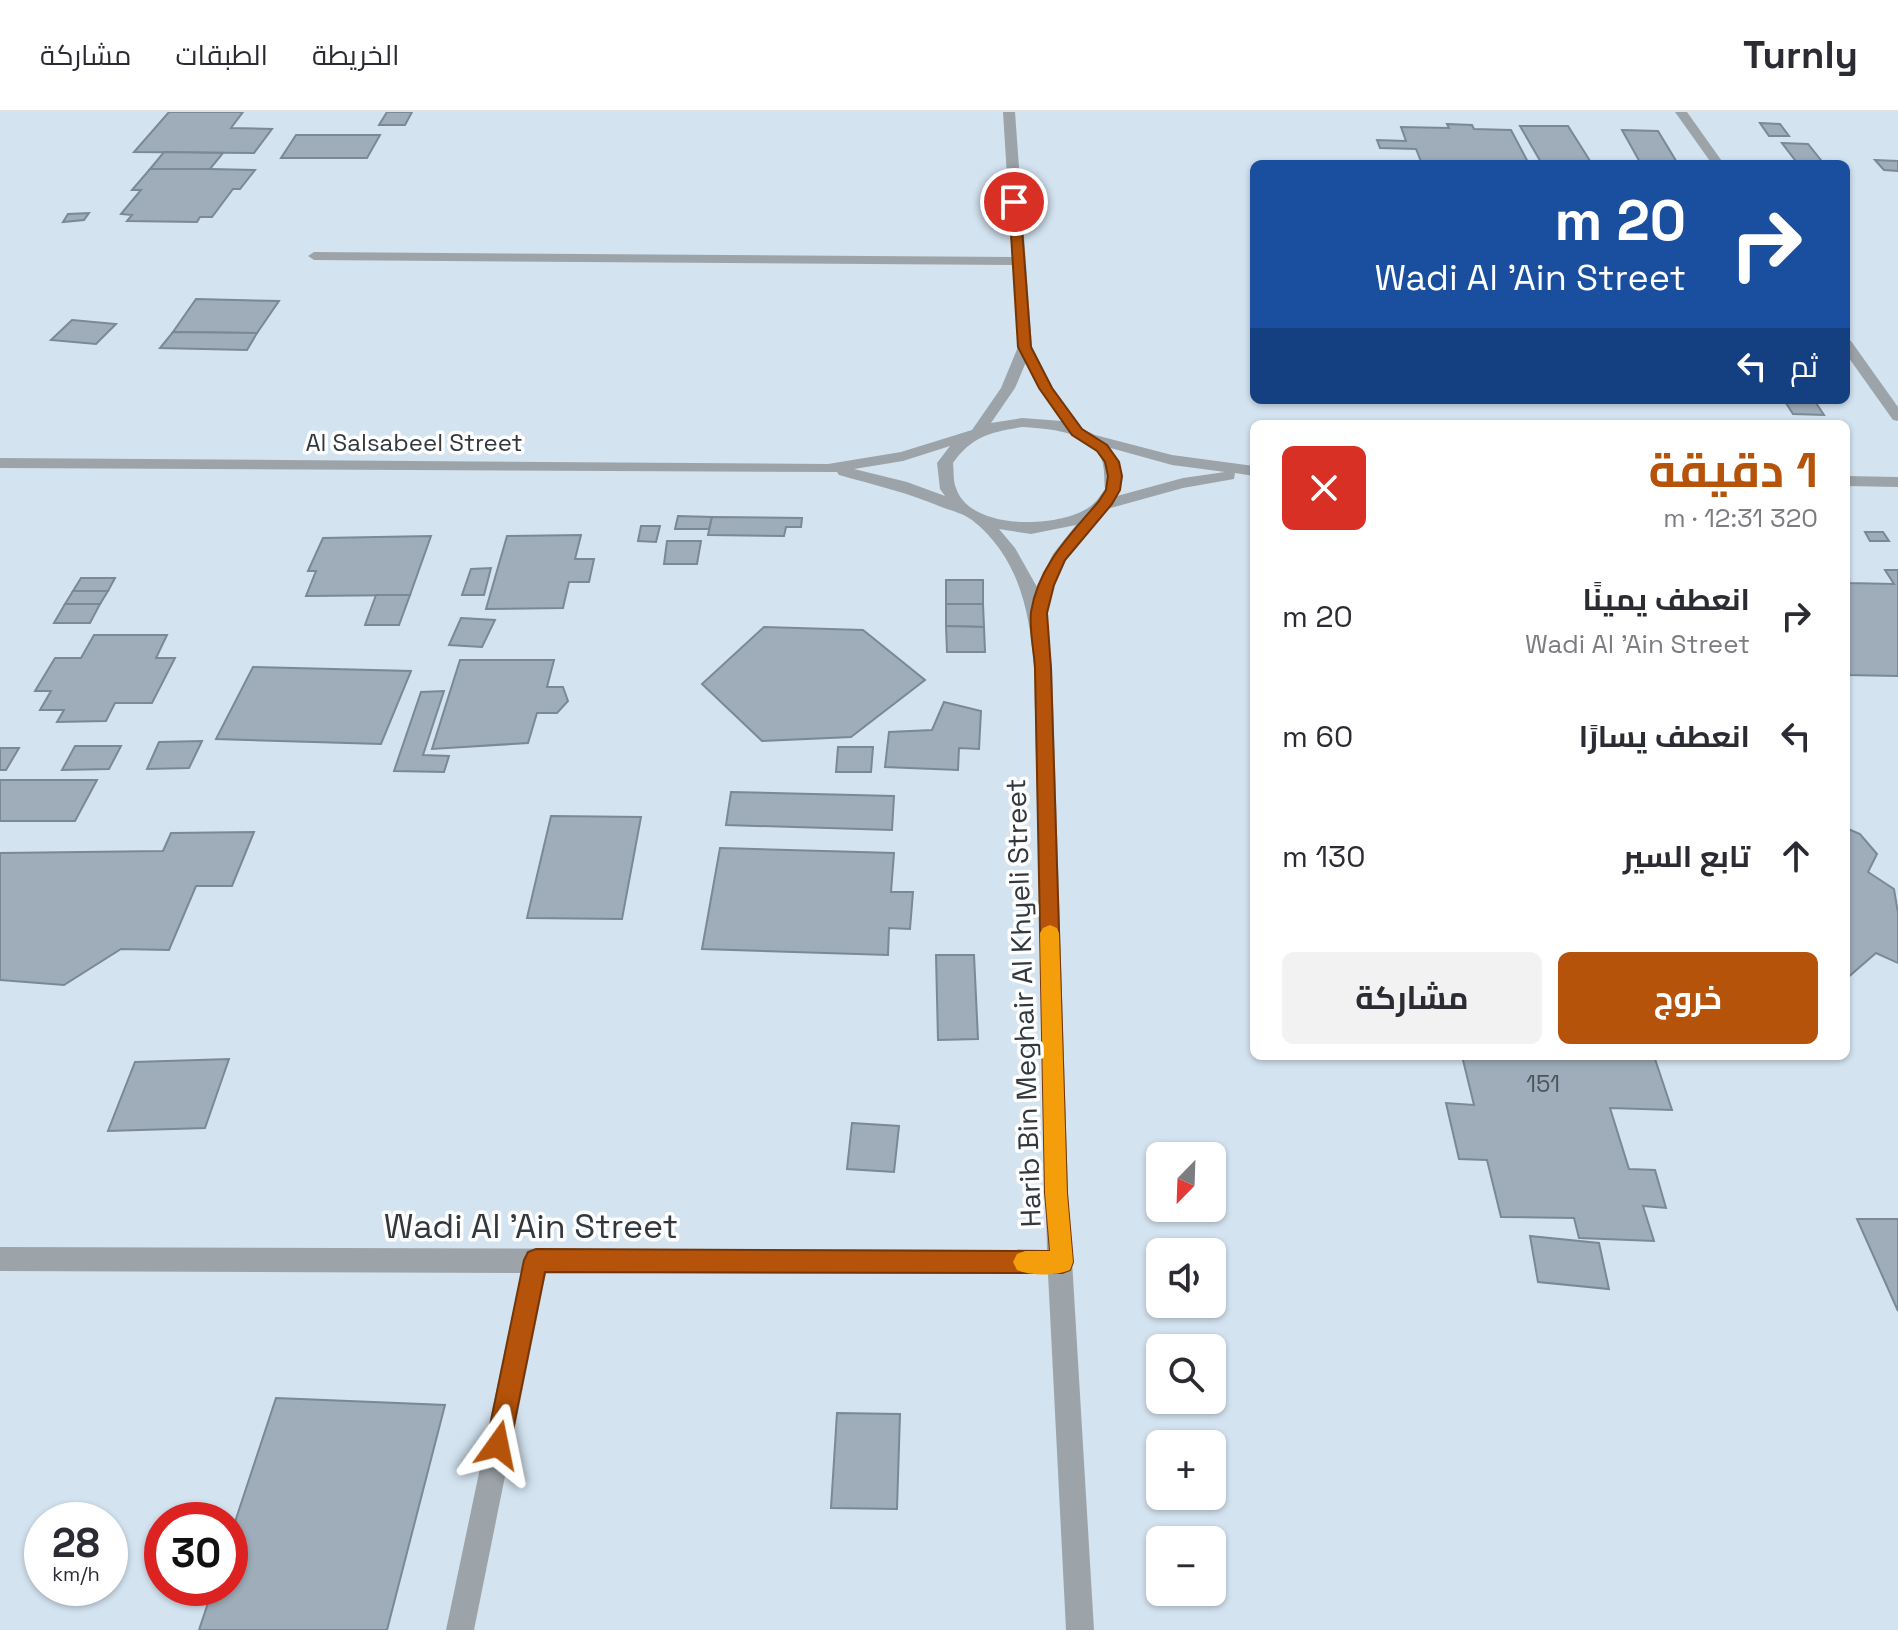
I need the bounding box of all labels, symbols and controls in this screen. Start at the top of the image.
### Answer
text: Turnly [1743,31,1858,79]
text: مشاركة [40,37,131,73]
text: الطبقات [175,37,268,73]
text: الخريطة [312,37,399,73]
pin [980,168,1048,236]
icon: arrive [992,180,1036,224]
text: 20 m [1554,185,1686,256]
icon: right [1714,192,1818,296]
text: Wadi Al 'Ain Street [1374,255,1686,301]
icon: left [1730,344,1774,388]
text: ثم [1790,347,1818,386]
street label: Al Salsabeel Street [305,427,523,458]
text: 1 دقيقة [1648,440,1818,501]
button: close [1282,446,1366,530]
text: 320 m · 12:31 [1663,501,1818,535]
text: انعطف يمينًا [1582,580,1750,619]
icon: right [1774,594,1818,638]
text: 20 m [1282,597,1353,636]
text: Wadi Al 'Ain Street [1525,627,1750,661]
icon: left [1774,714,1818,758]
text: 60 m [1282,717,1353,756]
text: انعطف يسارًا [1579,717,1750,756]
street label: Harib Bin Meghair Al Khyeli Street [997,778,1049,1228]
icon: ahead [1774,834,1818,878]
text: 130 m [1282,837,1365,876]
text: تابع السير [1623,837,1750,876]
button: مشاركة [1282,952,1542,1044]
button: خروج [1558,952,1818,1044]
house number: 151 [1526,1068,1560,1099]
north arrow [1146,1142,1226,1222]
map controls [1146,1142,1226,1606]
street label: Wadi Al 'Ain Street [384,1205,678,1248]
button: sound [1146,1238,1226,1318]
button: search [1146,1334,1226,1414]
position arrow [456,1403,540,1487]
button: + [1146,1430,1226,1510]
speed limit sign: 30 [144,1502,248,1606]
text: 28 [52,1518,100,1569]
button: − [1146,1526,1226,1606]
text: km/h [52,1561,100,1587]

